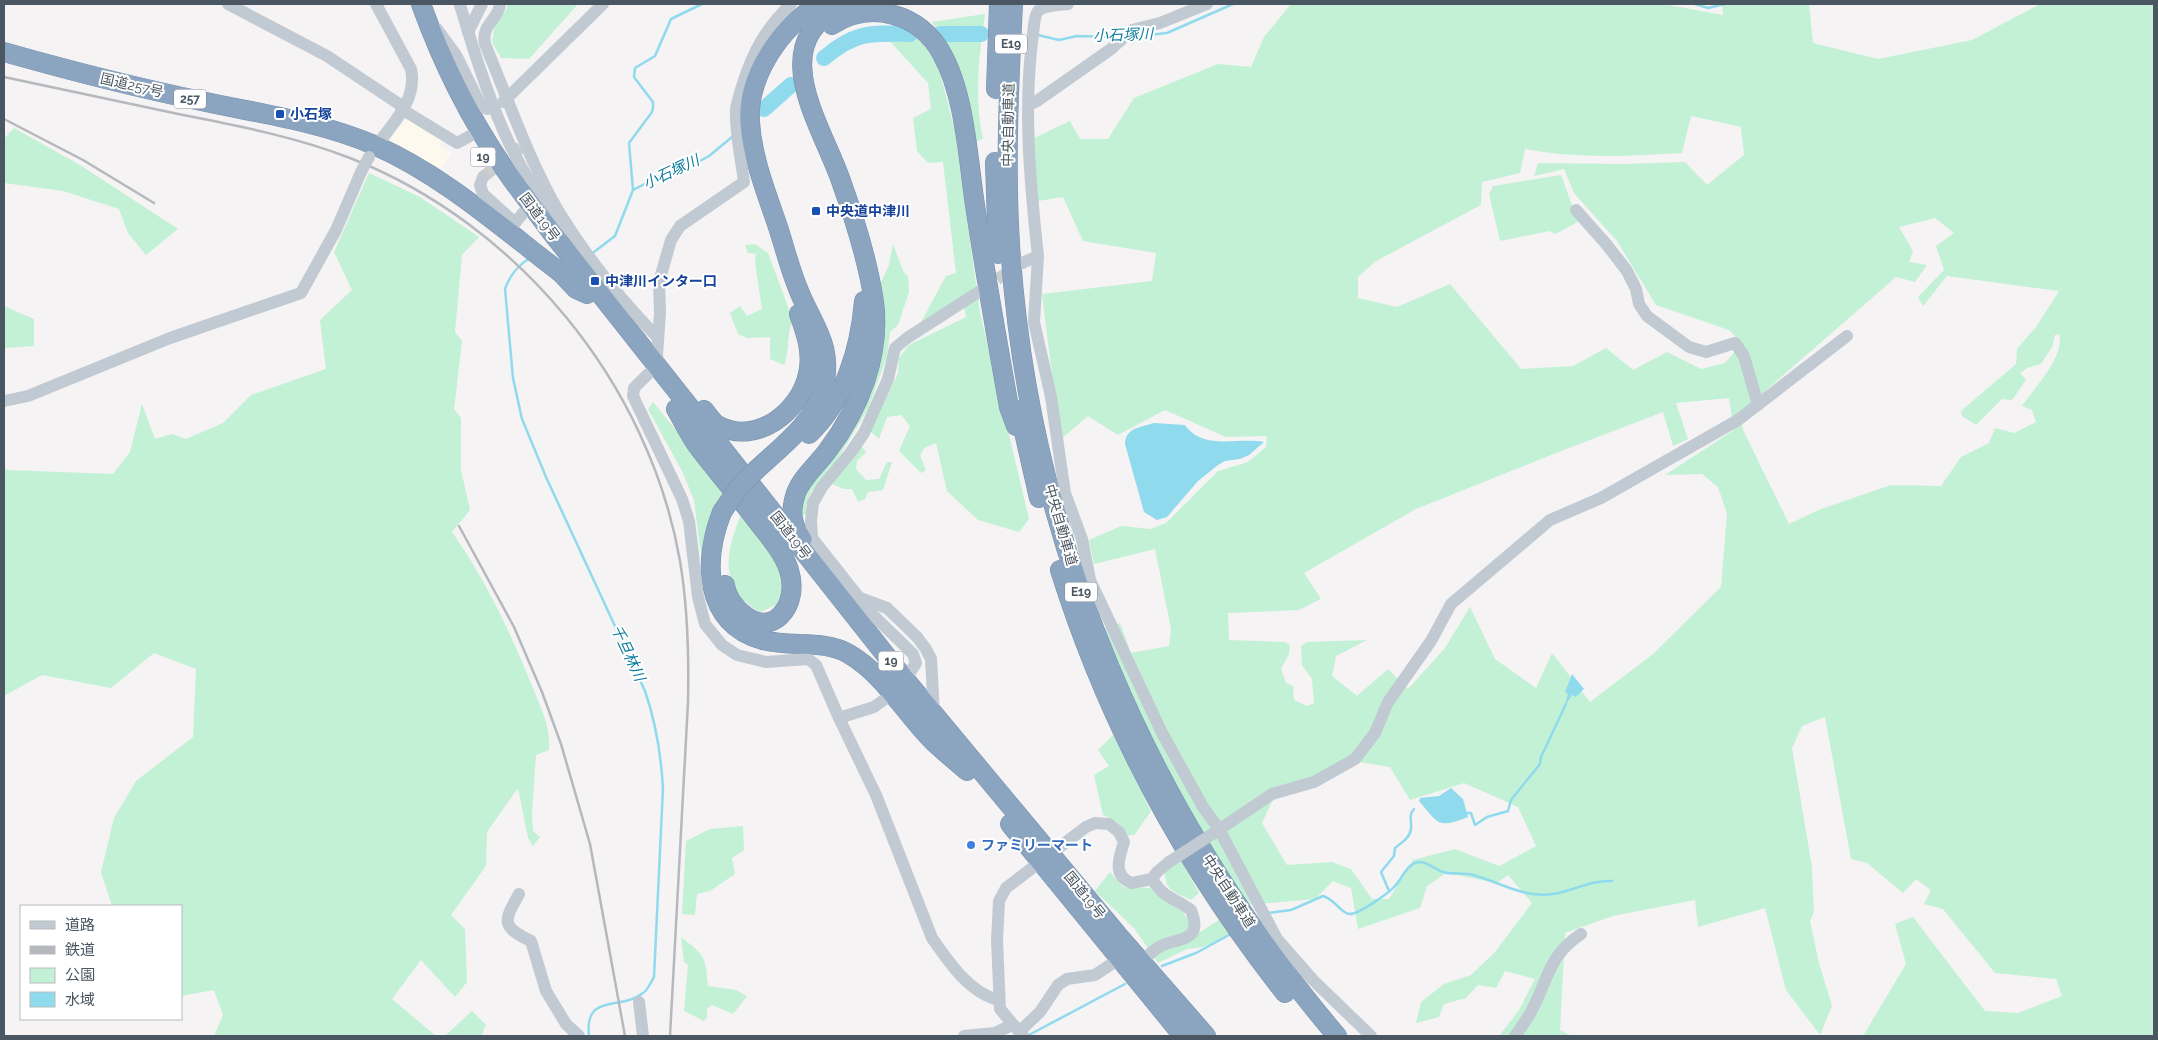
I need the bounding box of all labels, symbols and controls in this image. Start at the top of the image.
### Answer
water label: 小石塚川 [1093,25,1155,45]
road number: E19 [995,34,1027,54]
street label: 国道257号 [99,70,165,100]
street label: 中央自動車道 [999,83,1017,167]
road number: 257 [174,90,206,108]
place label: 小石塚 [290,106,332,122]
marker: 小石塚 [274,108,286,120]
road number: 19 [470,148,496,166]
water label: 小石塚川 [640,150,704,193]
street label: 国道19号 [517,190,563,244]
place label: 中央道中津川 [826,203,910,219]
marker: 中央道中津川 [810,205,822,217]
place label: 中津川インター口 [605,273,717,289]
marker: 中津川インター口 [589,275,601,287]
street label: 中央自動車道 [1042,482,1080,568]
street label: 国道19号 [767,508,815,562]
road number: E19 [1065,582,1097,602]
water label: 千旦林川 [607,622,650,686]
road number: 19 [878,651,904,670]
place label: ファミリーマート [981,837,1093,853]
marker: ファミリーマート [965,839,977,851]
street label: 中央自動車道 [1199,851,1259,931]
street label: 国道19号 [1061,868,1109,922]
legend [20,905,182,1020]
text: 道路 [65,916,95,934]
text: 鉄道 [65,941,95,959]
text: 公園 [65,966,95,984]
text: 水域 [65,991,95,1009]

